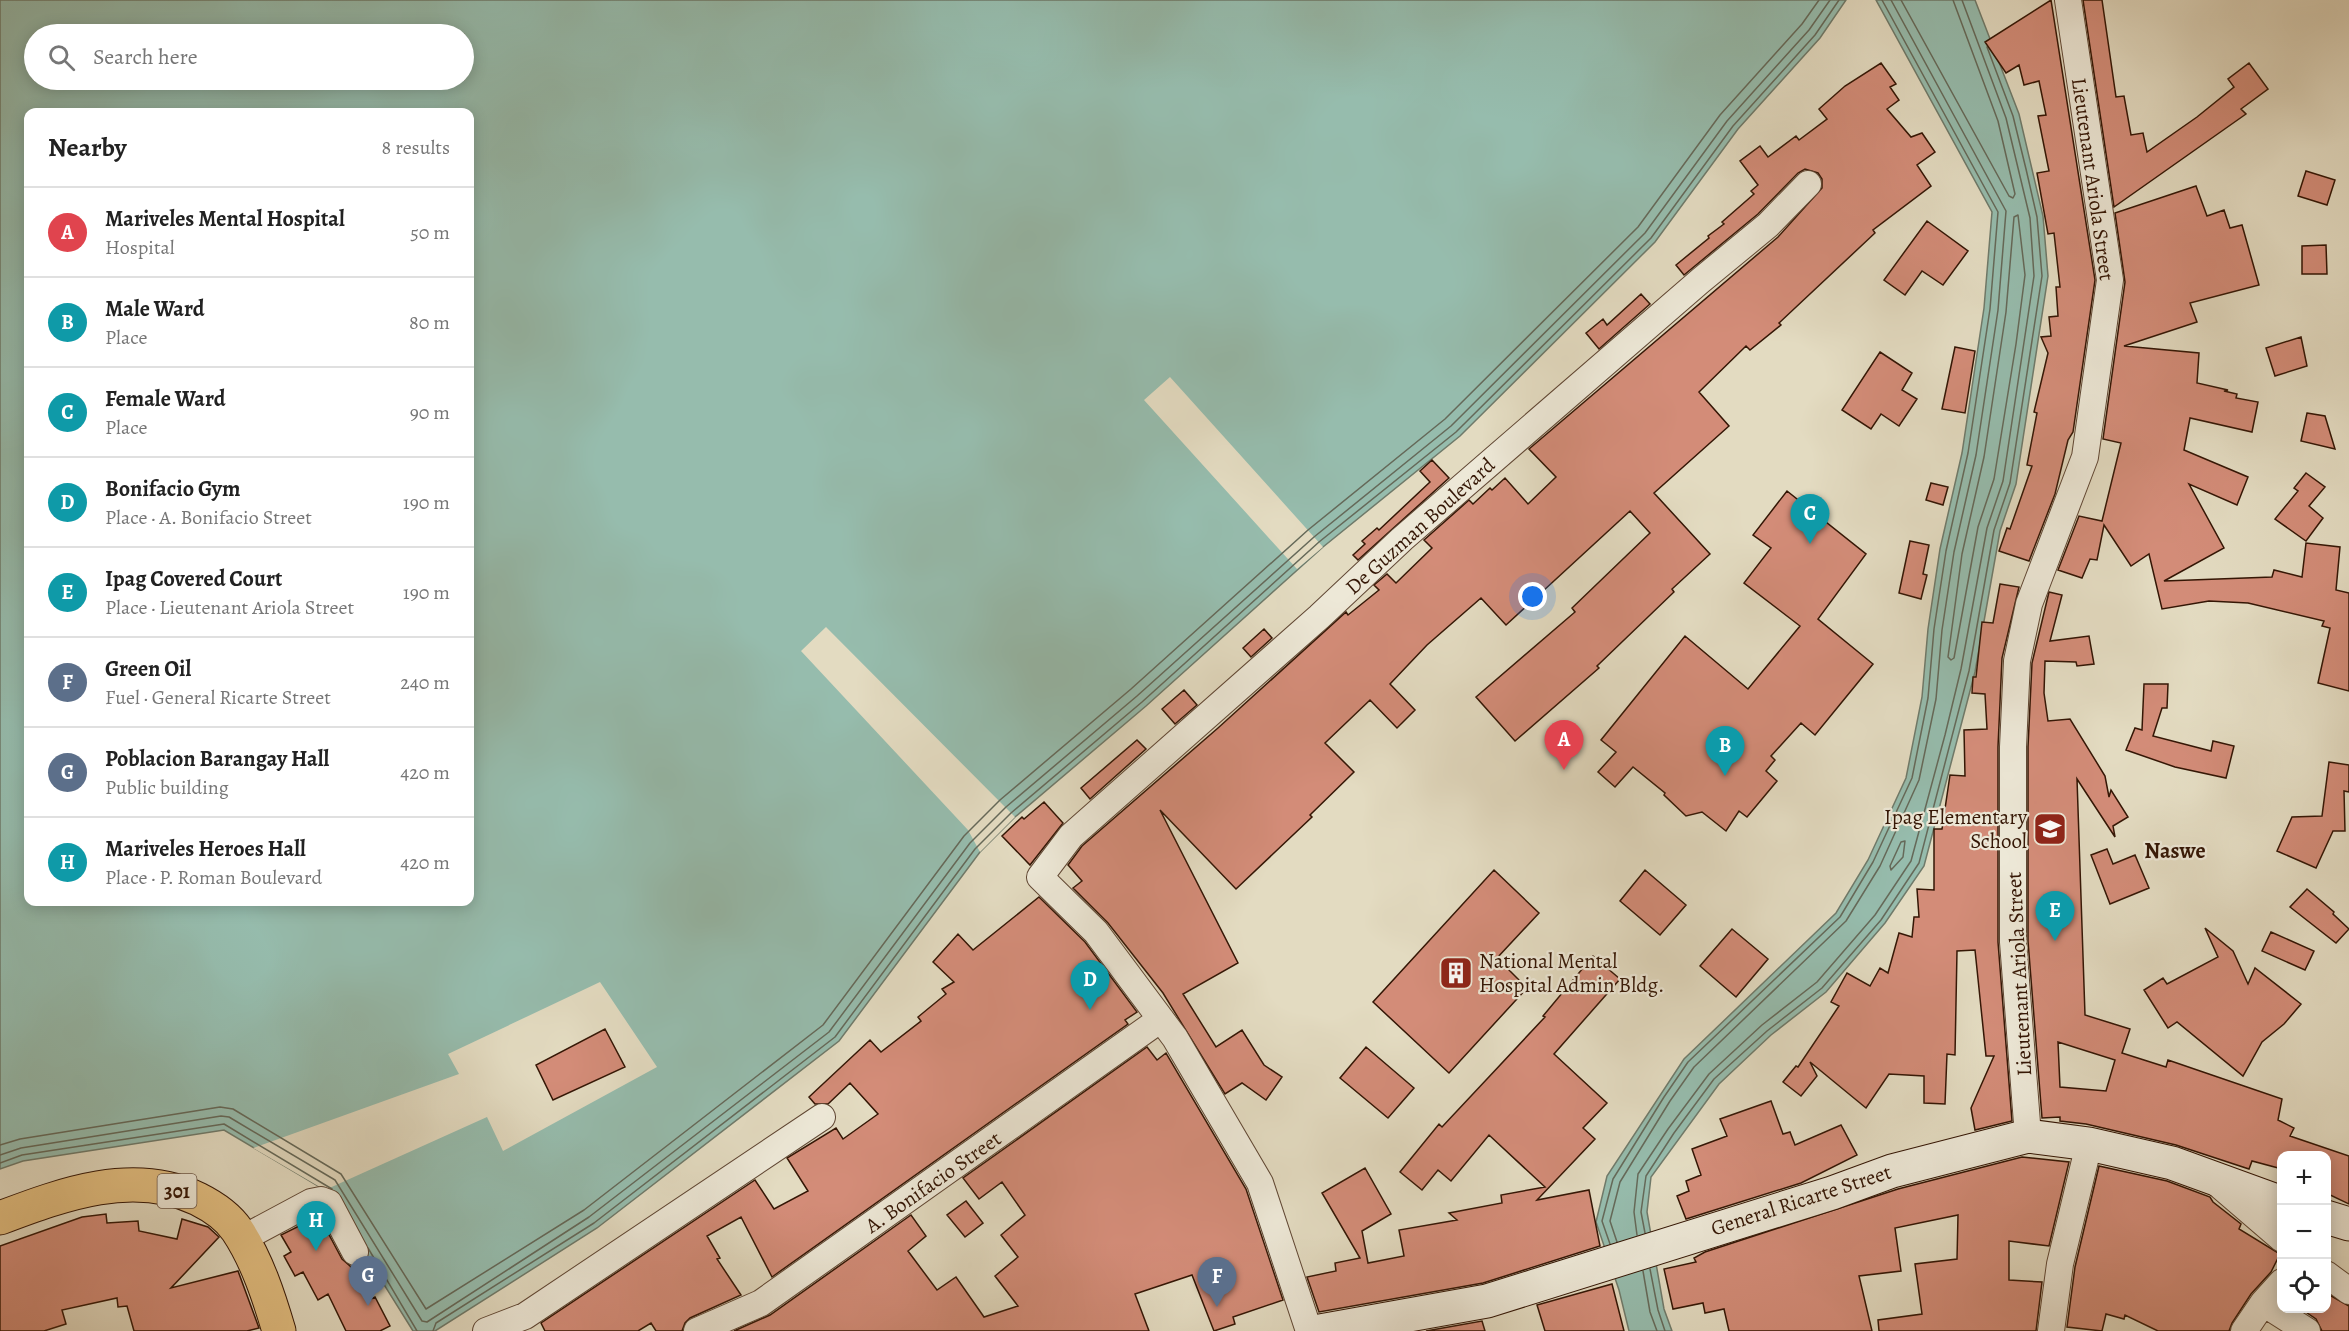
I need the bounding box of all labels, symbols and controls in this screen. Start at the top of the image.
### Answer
search box [24,24,474,90]
icon: search [45,41,78,74]
text: Search here [93,42,198,72]
street label: Lieutenant Ariola Street [2065,76,2121,282]
text: Nearby [48,130,127,165]
text: 8 results [382,134,450,161]
text: Mariveles Mental Hospital [105,204,345,234]
text: A [61,219,74,246]
text: 50 m [410,219,450,246]
text: Hospital [105,234,175,261]
text: Male Ward [105,294,205,324]
text: B [61,309,74,336]
text: 80 m [409,309,450,336]
text: Place [105,324,147,351]
text: Female Ward [105,384,226,414]
text: C [61,399,74,426]
text: 90 m [410,399,450,426]
text: Place [105,414,147,441]
street label: De Guzman Boulevard [1339,451,1501,601]
text: Bonifacio Gym [105,474,241,504]
text: D [61,489,74,516]
text: 190 m [403,489,450,516]
pin: C [1790,494,1830,544]
text: Place · A. Bonifacio Street [105,504,312,531]
text: Ipag Covered Court [105,564,282,594]
text: E [62,579,73,606]
text: 190 m [403,579,450,606]
your location [1518,582,1547,611]
text: Place · Lieutenant Ariola Street [105,594,354,621]
text: Green Oil [105,654,191,684]
text: F [62,669,73,696]
text: 240 m [400,669,450,696]
text: Fuel · General Ricarte Street [105,684,331,711]
pin: A [1544,720,1584,770]
pin: B [1706,726,1744,776]
text: Poblacion Barangay Hall [105,744,329,774]
text: G [61,759,74,786]
text: 420 m [400,759,450,786]
text: Public building [105,774,229,801]
place label: Ipag Elementary School [1884,803,2028,855]
school or university icon: Ipag Elementary School [2032,811,2068,847]
text: Mariveles Heroes Hall [105,834,306,864]
district label: Naswe [2144,836,2206,866]
text: H [60,849,75,876]
text: 420 m [400,849,450,876]
text: Place · P. Roman Boulevard [105,864,322,891]
street label: Lieutenant Ariola Street [2000,871,2038,1077]
pin: E [2036,892,2074,941]
place label: National Mental Hospital Admin Bldg. [1479,947,1664,999]
building icon: National Mental Hospital Admin Bldg. [1438,955,1474,991]
pin: D [1070,960,1110,1010]
street label: A. Bonifacio Street [859,1125,1007,1240]
map controls [2277,1151,2331,1313]
button: + [2277,1151,2331,1205]
street label: General Ricarte Street [1707,1158,1895,1242]
road number: 301 [158,1174,196,1208]
pin: H [296,1202,336,1251]
button: − [2277,1205,2331,1259]
pin: G [348,1256,388,1306]
pin: F [1198,1258,1236,1307]
button: locate [2277,1259,2331,1313]

